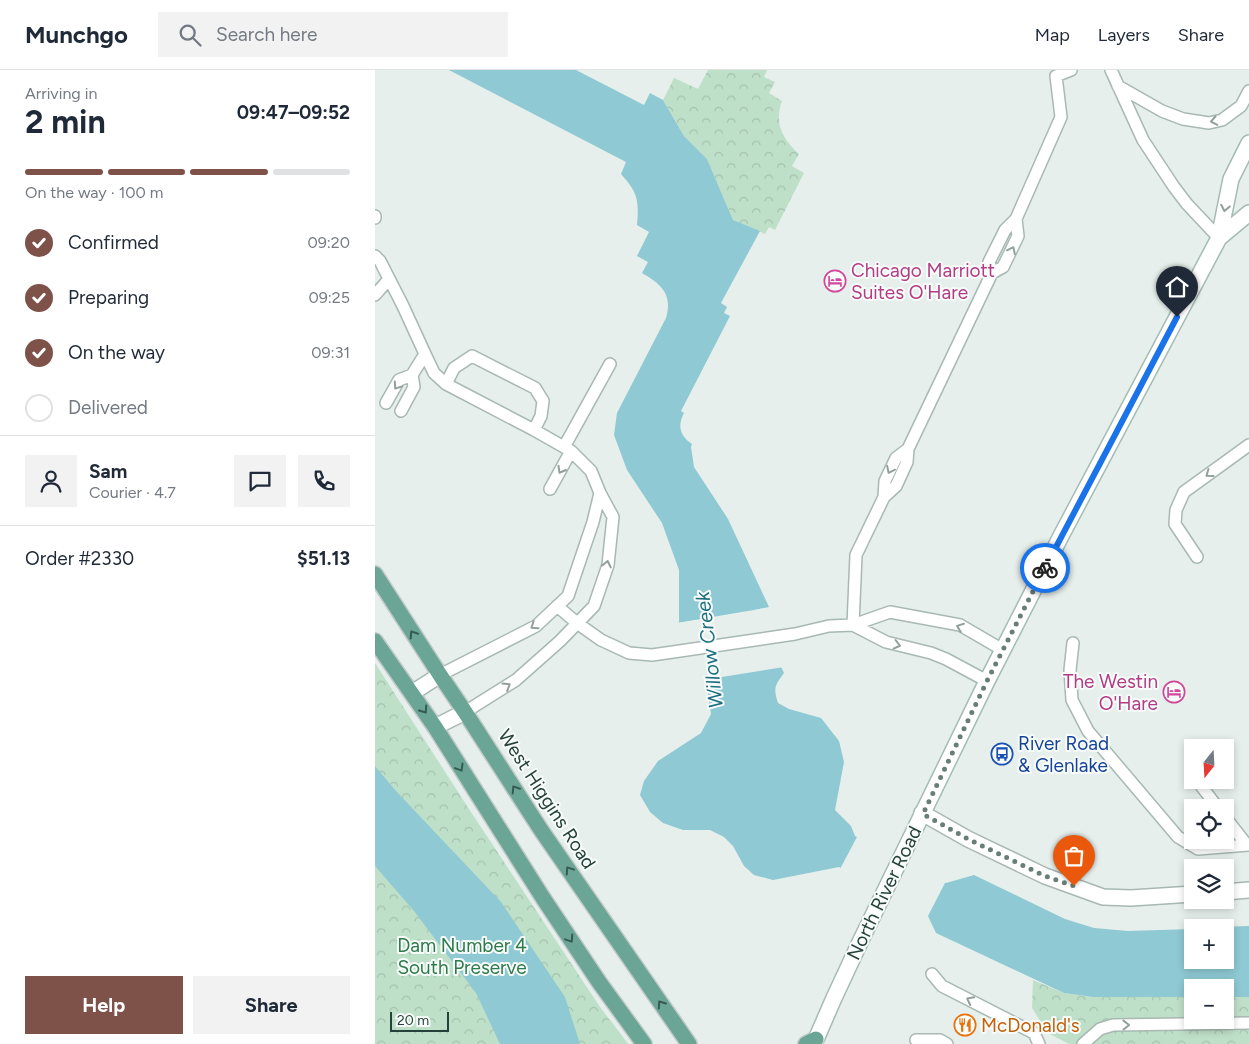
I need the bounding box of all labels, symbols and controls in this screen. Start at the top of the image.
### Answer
search box [158,12,508,57]
text: Munchgo [25,20,128,49]
icon: search [176,21,204,49]
text: Search here [216,23,317,46]
text: Map [1035,24,1070,46]
text: Layers [1098,24,1150,46]
text: Share [1178,24,1224,46]
text: Arriving in [25,84,97,103]
text: 09:47–09:52 [237,101,350,124]
text: 2 min [25,103,106,141]
one-way arrow [1210,115,1218,125]
text: On the way · 100 m [25,183,163,202]
one-way arrow [1220,204,1230,213]
icon: check [25,229,53,257]
text: Confirmed [68,231,159,254]
text: 09:20 [307,233,350,252]
one-way arrow [1005,246,1015,255]
place label: Chicago Marriott Suites O'Hare [851,259,995,304]
pin [1156,266,1198,317]
hotel icon: Chicago Marriott Suites O'Hare [823,269,847,293]
icon: home [1163,273,1191,301]
icon: check [25,284,53,312]
text: Preparing [68,286,149,309]
text: 09:25 [308,288,350,307]
icon: check [25,339,53,367]
text: On the way [68,341,165,364]
text: 09:31 [311,343,350,362]
one-way arrow [393,381,403,390]
text: Delivered [68,396,148,419]
button: person [25,455,77,507]
button: chat [234,455,286,507]
button: phone [298,455,350,507]
text: Sam [89,460,127,483]
one-way arrow [557,465,567,474]
one-way arrow [886,465,896,474]
one-way arrow [1205,468,1215,477]
text: Courier · 4.7 [89,483,176,502]
courier [1020,543,1070,593]
text: Order #2330 [25,547,134,570]
text: $51.13 [297,547,350,570]
icon: bike [1031,554,1059,582]
one-way arrow [601,560,612,569]
water label: Willow Creek [690,589,728,710]
one-way arrow [530,620,540,629]
one-way arrow [956,623,965,633]
one-way arrow [410,631,420,640]
one-way arrow [893,639,901,649]
place label: The Westin O'Hare [1063,670,1158,715]
hotel icon: The Westin O'Hare [1162,680,1186,704]
one-way arrow [501,683,510,692]
one-way arrow [418,704,427,714]
street label: West Higgins Road [493,725,601,873]
place label: River Road & Glenlake [1018,732,1109,777]
north arrow [1184,739,1234,789]
map controls [1184,739,1234,1029]
bus stop icon: River Road & Glenlake [990,742,1014,766]
one-way arrow [454,763,464,772]
one-way arrow [512,785,522,794]
button: locate [1184,799,1234,849]
street label: North River Road [842,822,926,964]
pin [1053,835,1095,886]
icon: bag [1060,842,1088,870]
button: layers [1184,859,1234,909]
one-way arrow [566,867,575,876]
button: + [1184,919,1234,969]
one-way arrow [564,933,573,943]
park label: Dam Number 4 South Preserve [397,934,527,979]
button: Help [25,976,183,1034]
button: Share [193,976,350,1034]
button: − [1184,979,1234,1029]
one-way arrow [966,996,975,1006]
one-way arrow [658,1000,667,1010]
scale bar [390,1009,449,1032]
text: 20 m [397,1012,429,1029]
restaurant icon: McDonald's [953,1013,977,1037]
place label: McDonald's [981,1014,1080,1037]
one-way arrow [1122,1020,1130,1030]

